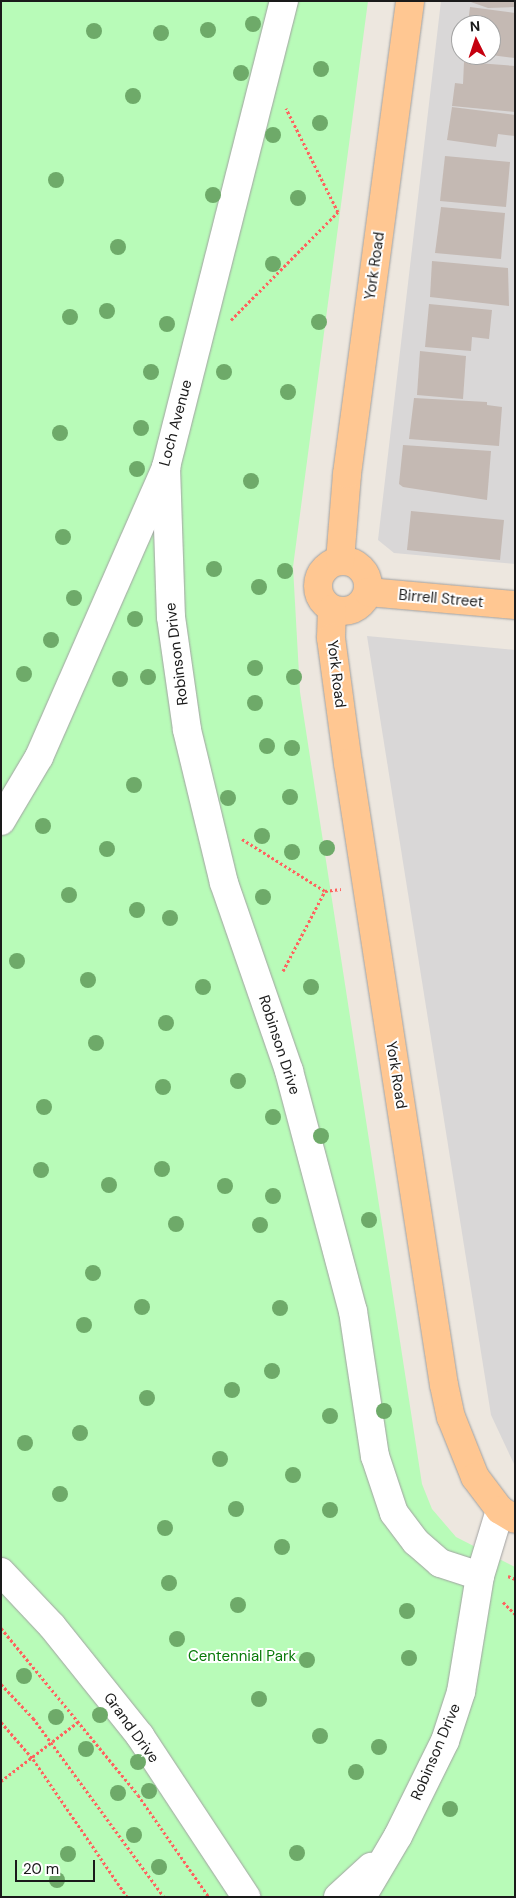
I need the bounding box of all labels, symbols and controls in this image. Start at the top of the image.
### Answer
north arrow [451,15,501,65]
text: N [469,17,481,35]
street label: York Road [361,231,389,301]
street label: Loch Avenue [156,378,196,468]
street label: Birrell Street [398,586,484,612]
street label: Robinson Drive [162,602,192,706]
street label: York Road [323,639,349,709]
street label: Robinson Drive [254,993,304,1097]
street label: York Road [382,1040,410,1110]
park label: Centennial Park [188,1648,296,1666]
street label: Grand Drive [99,1689,163,1767]
street label: Robinson Drive [407,1701,465,1803]
scale bar [18,1850,98,1882]
text: 20 m [23,1859,59,1879]

